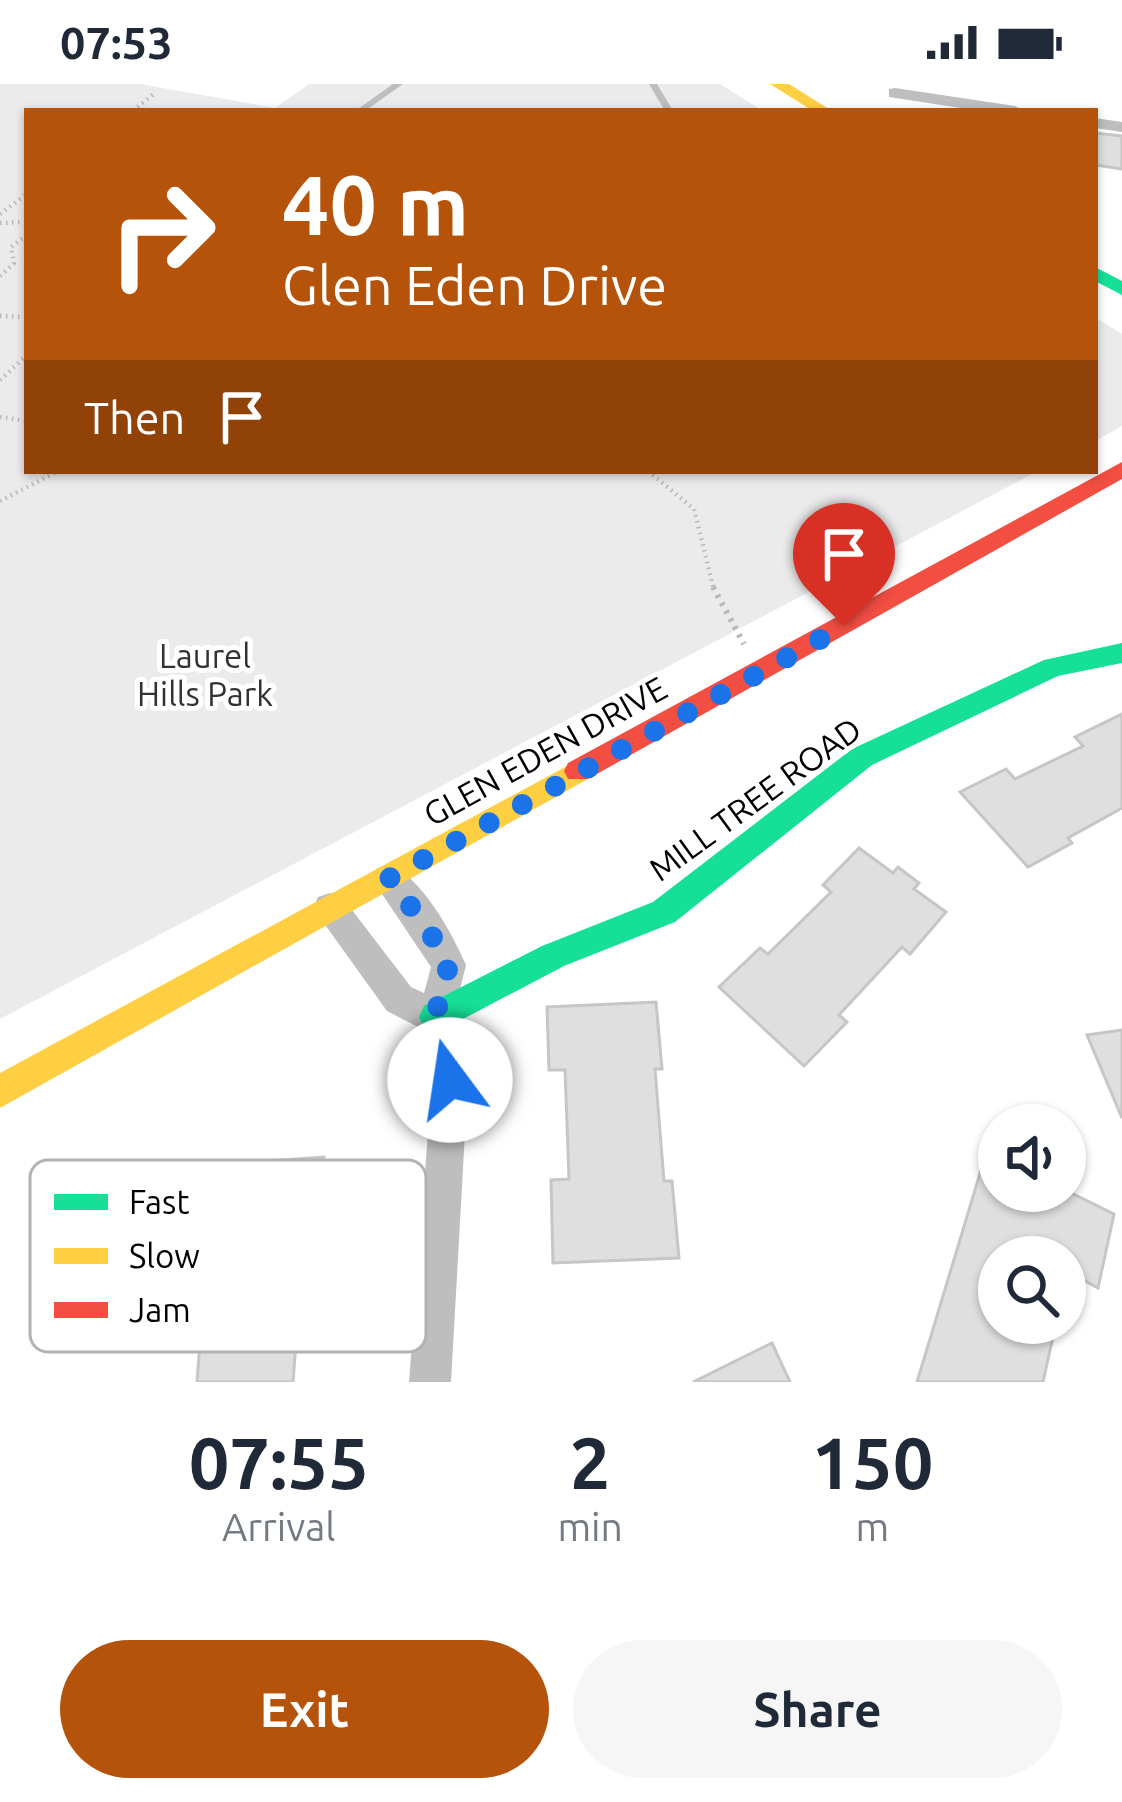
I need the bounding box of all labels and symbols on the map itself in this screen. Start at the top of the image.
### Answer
pin [793,503,895,626]
park label: Laurel Hills Park [137,637,273,712]
street label: GLEN EDEN DRIVE [417,669,672,833]
street label: MILL TREE ROAD [642,709,868,888]
position arrow [387,1017,513,1143]
legend [30,1160,426,1352]
text: Fast [129,1183,189,1220]
text: Slow [129,1237,200,1274]
text: Jam [129,1291,191,1328]

